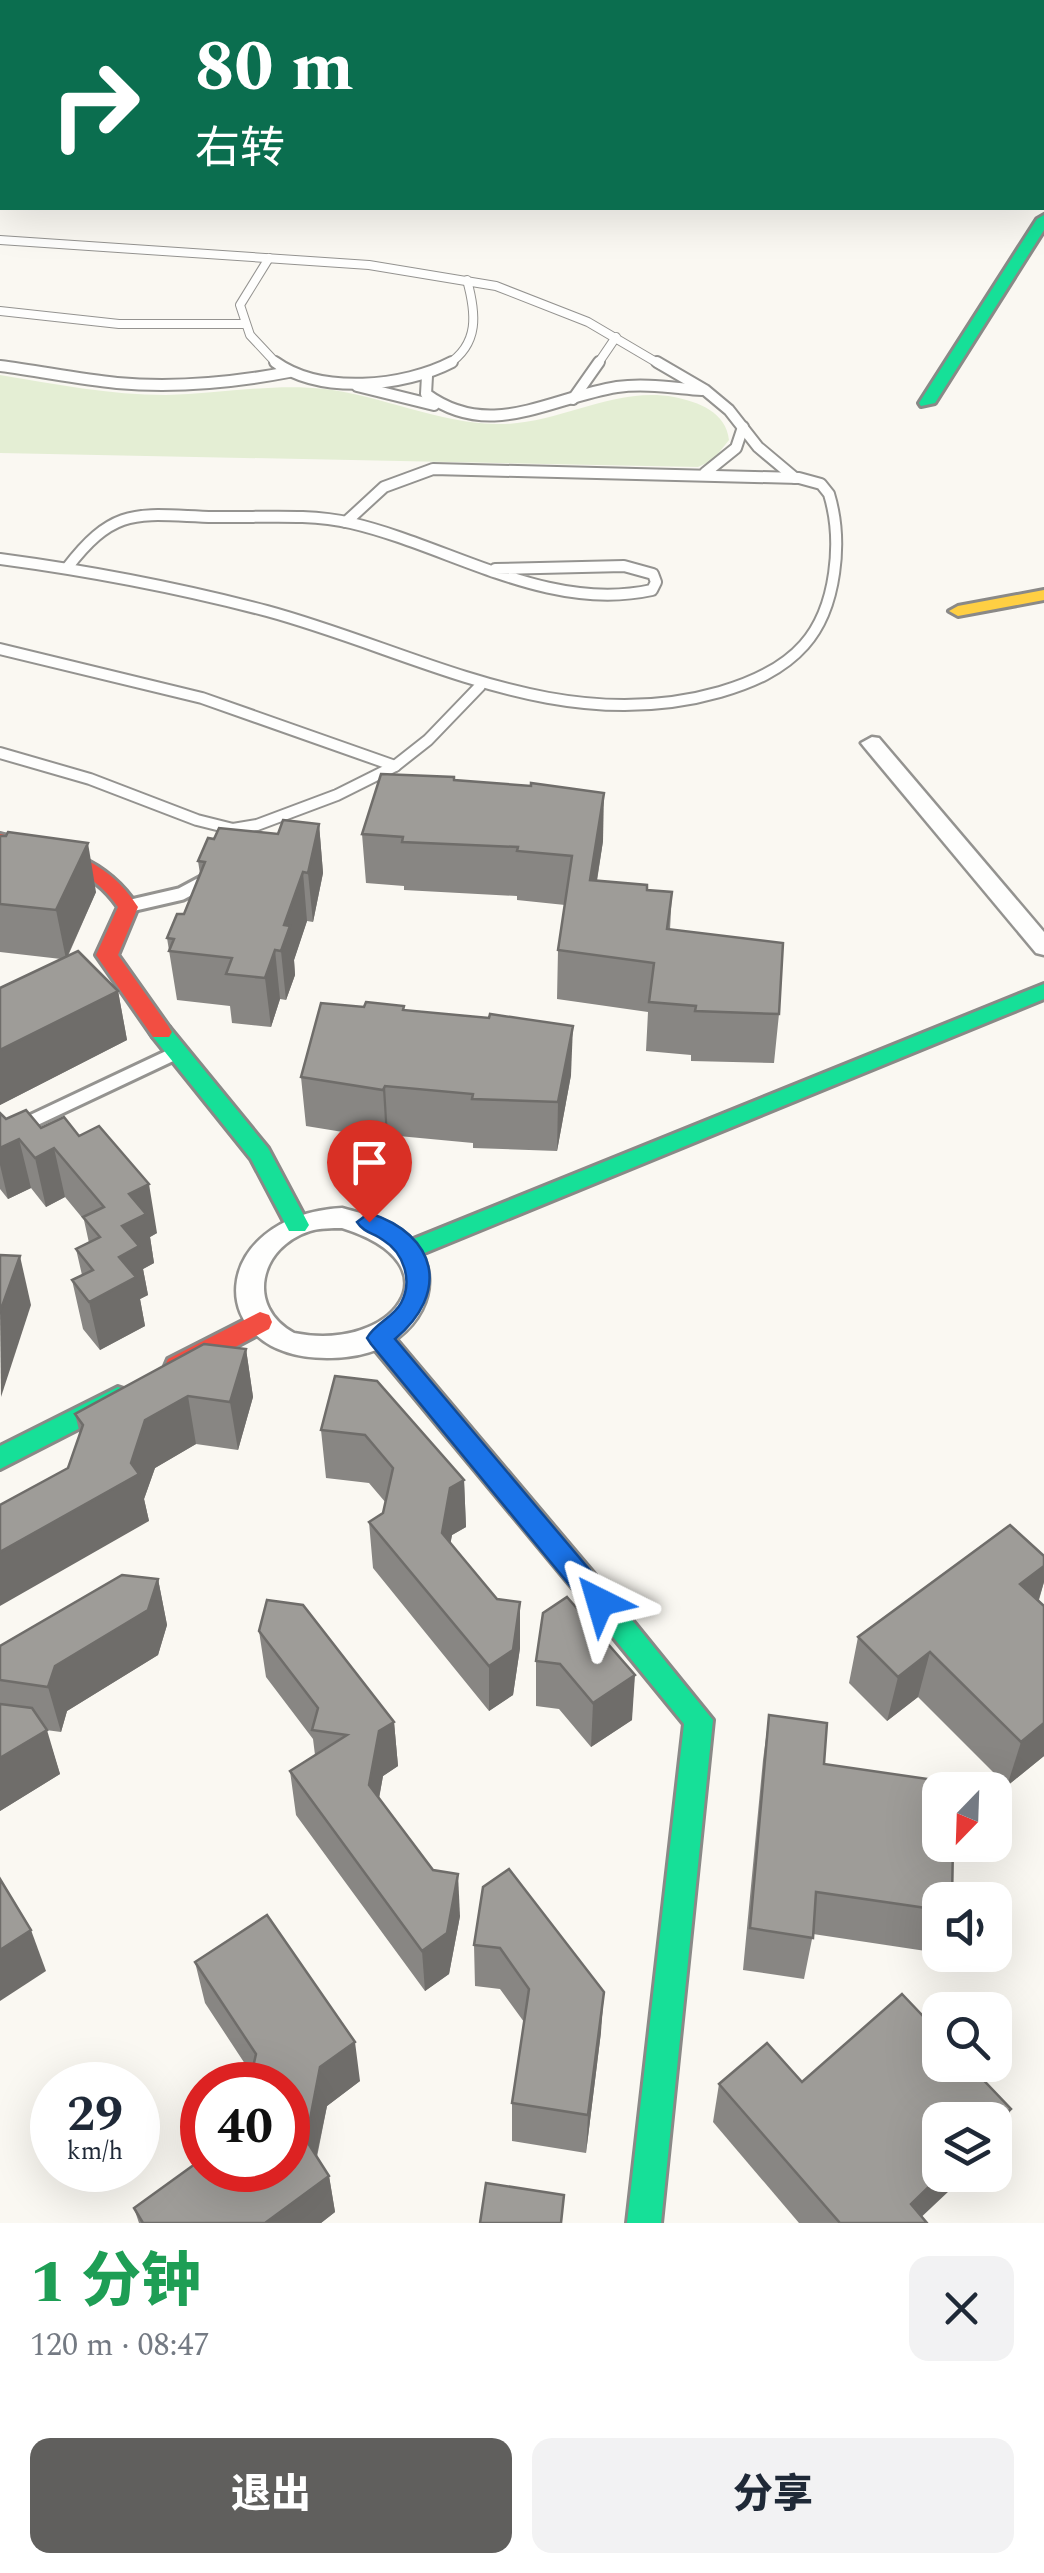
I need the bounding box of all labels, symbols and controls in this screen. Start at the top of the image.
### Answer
text: 80 m [195,15,354,121]
icon: right [30,40,160,170]
text: 右转 [195,115,285,184]
pin [327,1120,412,1223]
icon: arrive [342,1135,397,1190]
position arrow [548,1550,652,1654]
north arrow [922,1772,1012,1862]
map controls [922,1772,1012,2192]
button: sound [922,1882,1012,1972]
button: search [922,1992,1012,2082]
speed limit sign: 40 [180,2062,310,2192]
text: 29 [67,2077,123,2153]
button: layers [922,2102,1012,2192]
text: km/h [67,2133,123,2171]
text: 1 分钟 [30,2237,201,2329]
button: close [909,2256,1014,2361]
text: 120 m · 08:47 [30,2321,210,2370]
button: 退出 [30,2438,512,2553]
button: 分享 [532,2438,1014,2553]

